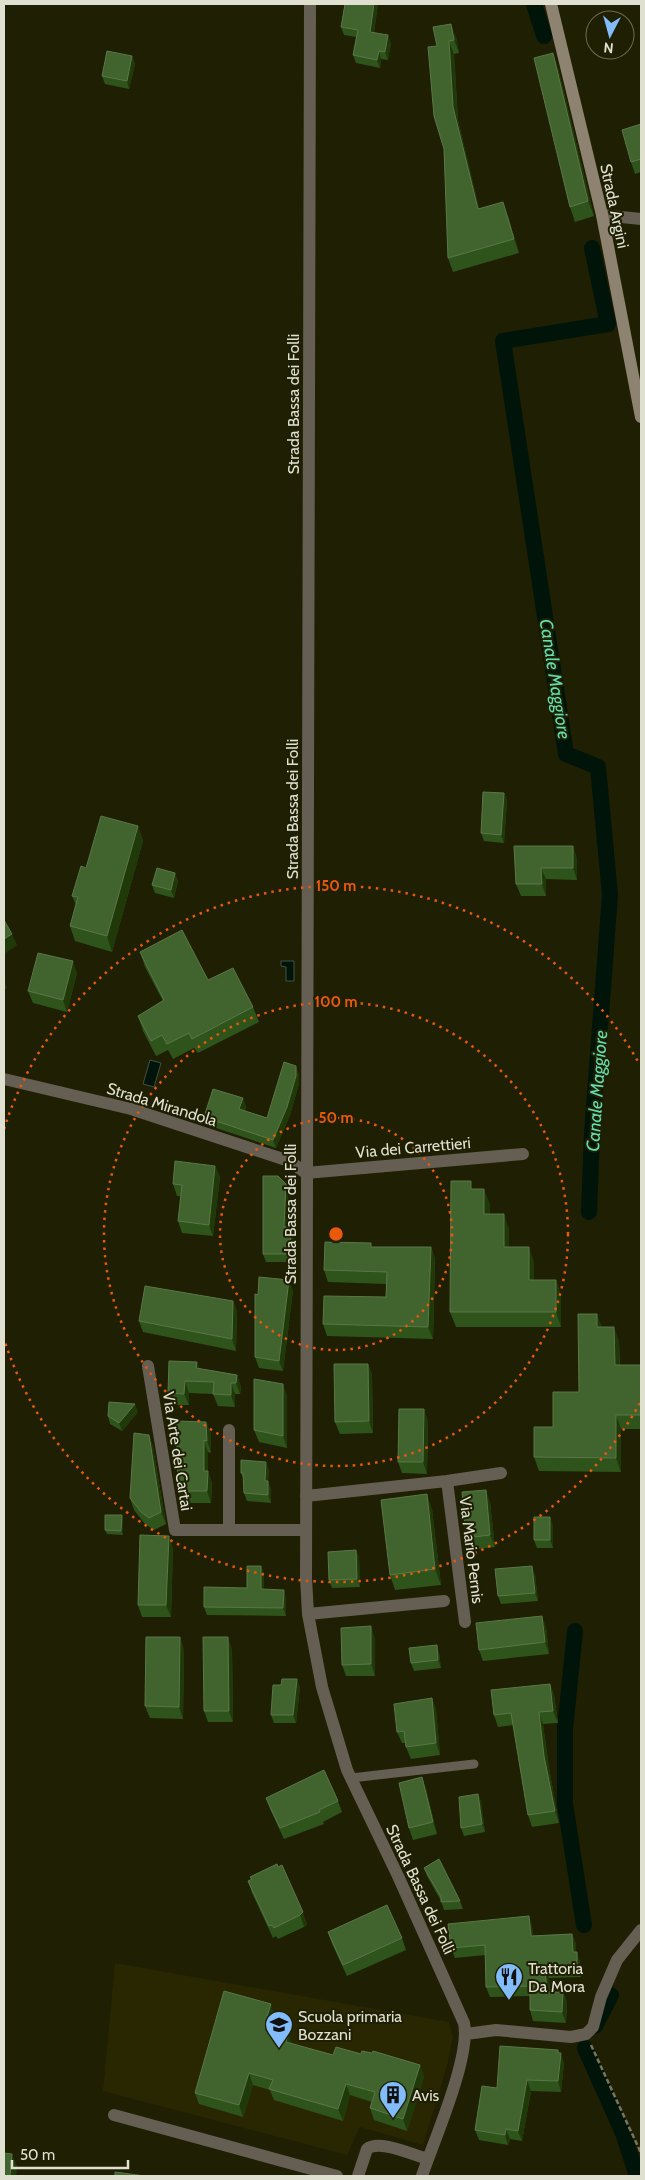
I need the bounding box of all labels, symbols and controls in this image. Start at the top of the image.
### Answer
north arrow [585,10,635,60]
text: N [603,38,615,57]
street label: Strada Argini [596,162,633,250]
street label: Strada Bassa dei Folli [284,334,303,474]
water label: Canale Maggiore [535,617,575,741]
street label: Strada Bassa dei Folli [283,739,302,879]
text: 150 m [316,877,356,895]
text: 100 m [314,993,358,1011]
water label: Canale Maggiore [582,1030,612,1152]
street label: Strada Mirandola [104,1079,220,1130]
text: 50 m [318,1109,354,1127]
street label: Via dei Carrettieri [355,1133,471,1162]
street label: Strada Bassa dei Folli [281,1144,300,1284]
centre of rings [327,1225,345,1243]
street label: Via Arte dei Cartai [159,1390,196,1512]
street label: Via Mario Pernis [456,1495,488,1605]
street label: Strada Bassa dei Folli [382,1822,459,1957]
place label: Trattoria Da Mora [528,1959,585,1996]
restaurant icon: Trattoria Da Mora [494,1962,524,2001]
place label: Scuola primaria Bozzani [298,2007,402,2044]
school or university icon: Scuola primaria Bozzani [264,2010,294,2049]
building icon: Avis [378,2080,408,2119]
place label: Avis [412,2086,440,2105]
scale bar [12,2138,129,2170]
text: 50 m [20,2146,55,2164]

